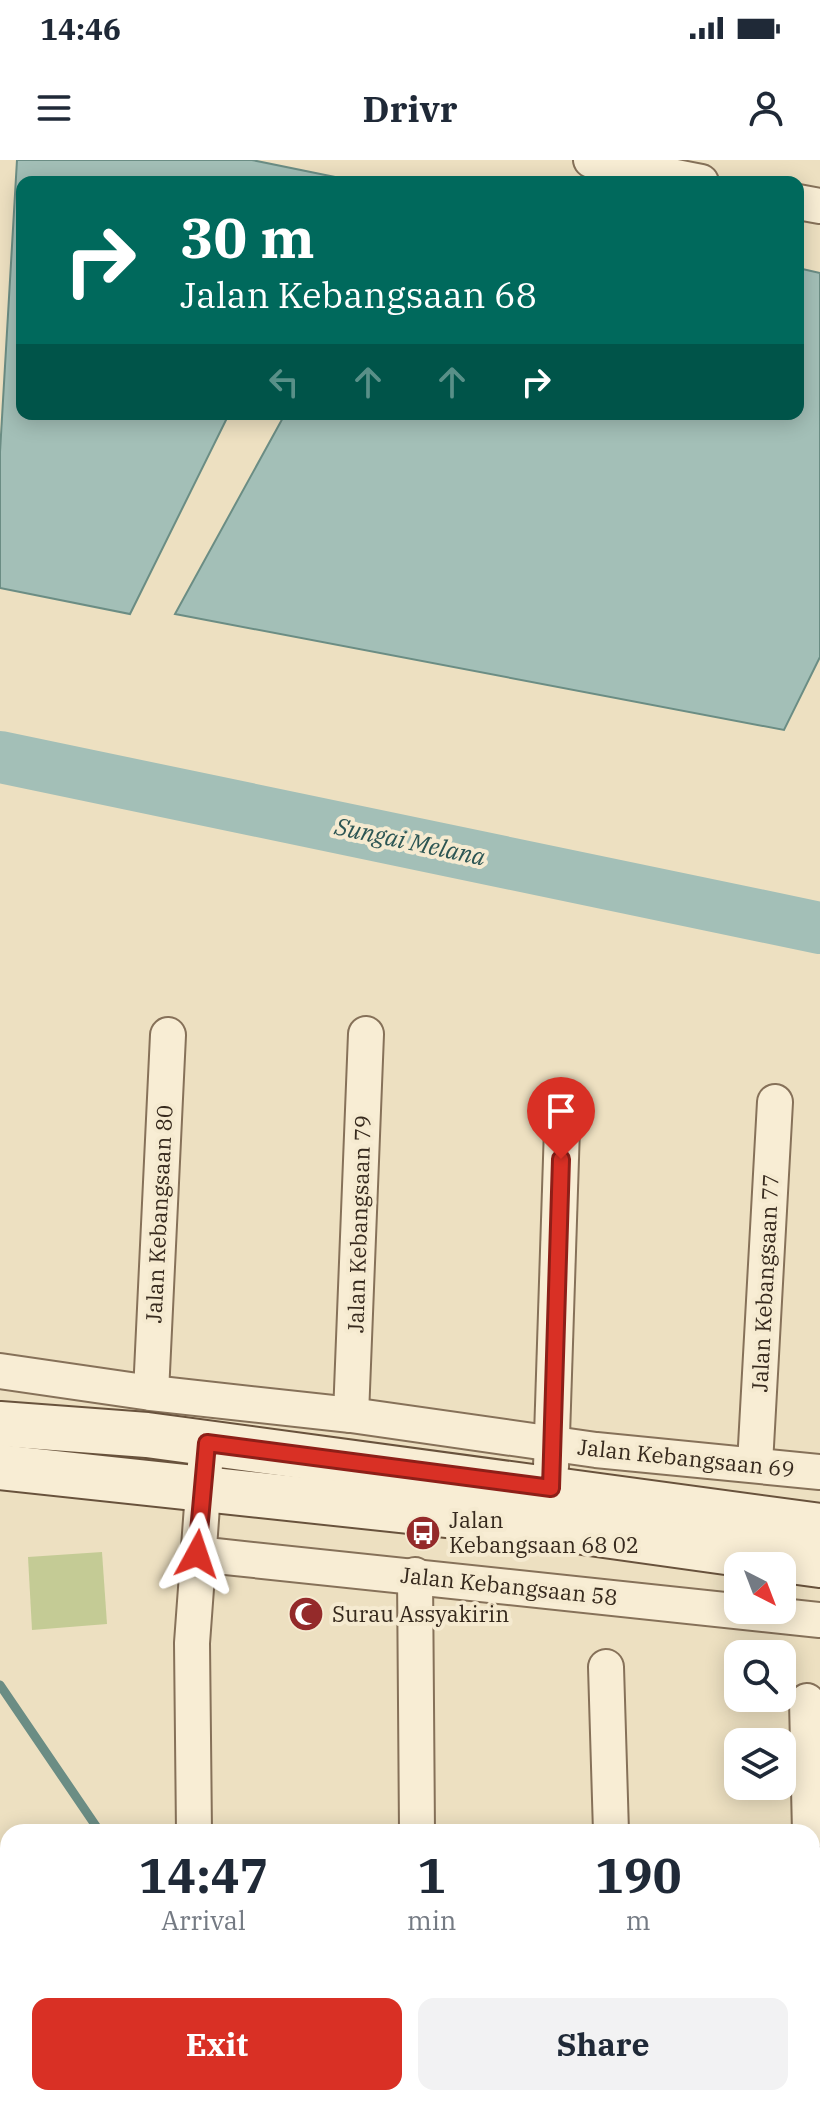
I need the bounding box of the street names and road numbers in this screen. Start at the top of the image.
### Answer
street label: Jalan Kebangsaan 80 [138,1104,179,1324]
street label: Jalan Kebangsaan 79 [340,1114,377,1334]
street label: Jalan Kebangsaan 77 [744,1173,785,1393]
street label: Jalan Kebangsaan 69 [576,1432,796,1483]
street label: Jalan Kebangsaan 58 [399,1560,619,1611]

